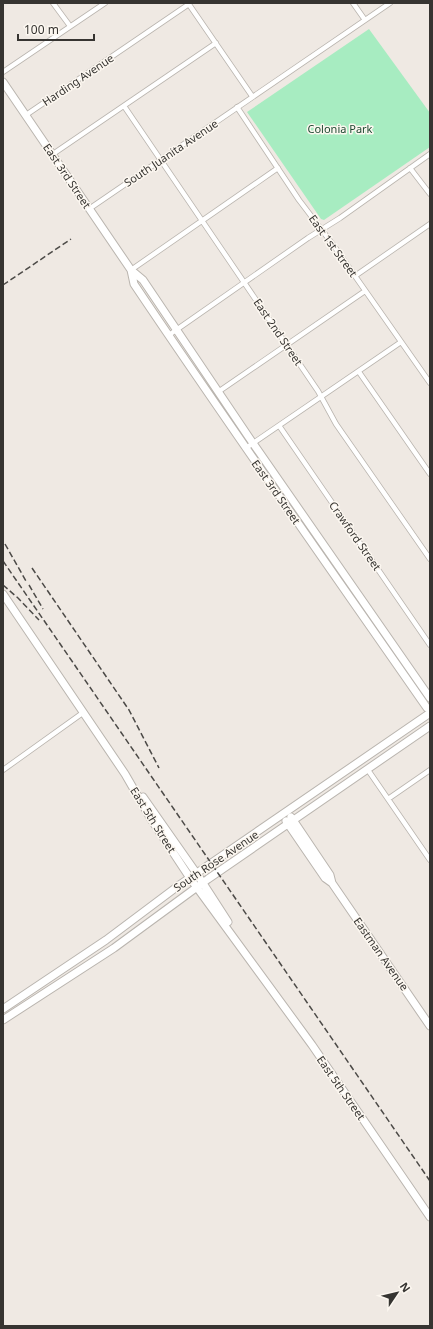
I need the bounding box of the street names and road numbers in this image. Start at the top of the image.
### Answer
street label: Harding Avenue [39,50,116,109]
street label: South Juanita Avenue [121,116,221,190]
street label: East 3rd Street [40,140,95,211]
street label: East 1st Street [306,212,361,280]
street label: East 2nd Street [250,295,306,368]
street label: East 3rd Street [249,457,304,527]
street label: Crawford Street [326,498,385,573]
street label: East 5th Street [127,784,180,856]
street label: South Rose Avenue [170,827,261,895]
street label: Eastman Avenue [351,914,412,993]
street label: East 5th Street [314,1053,369,1123]

